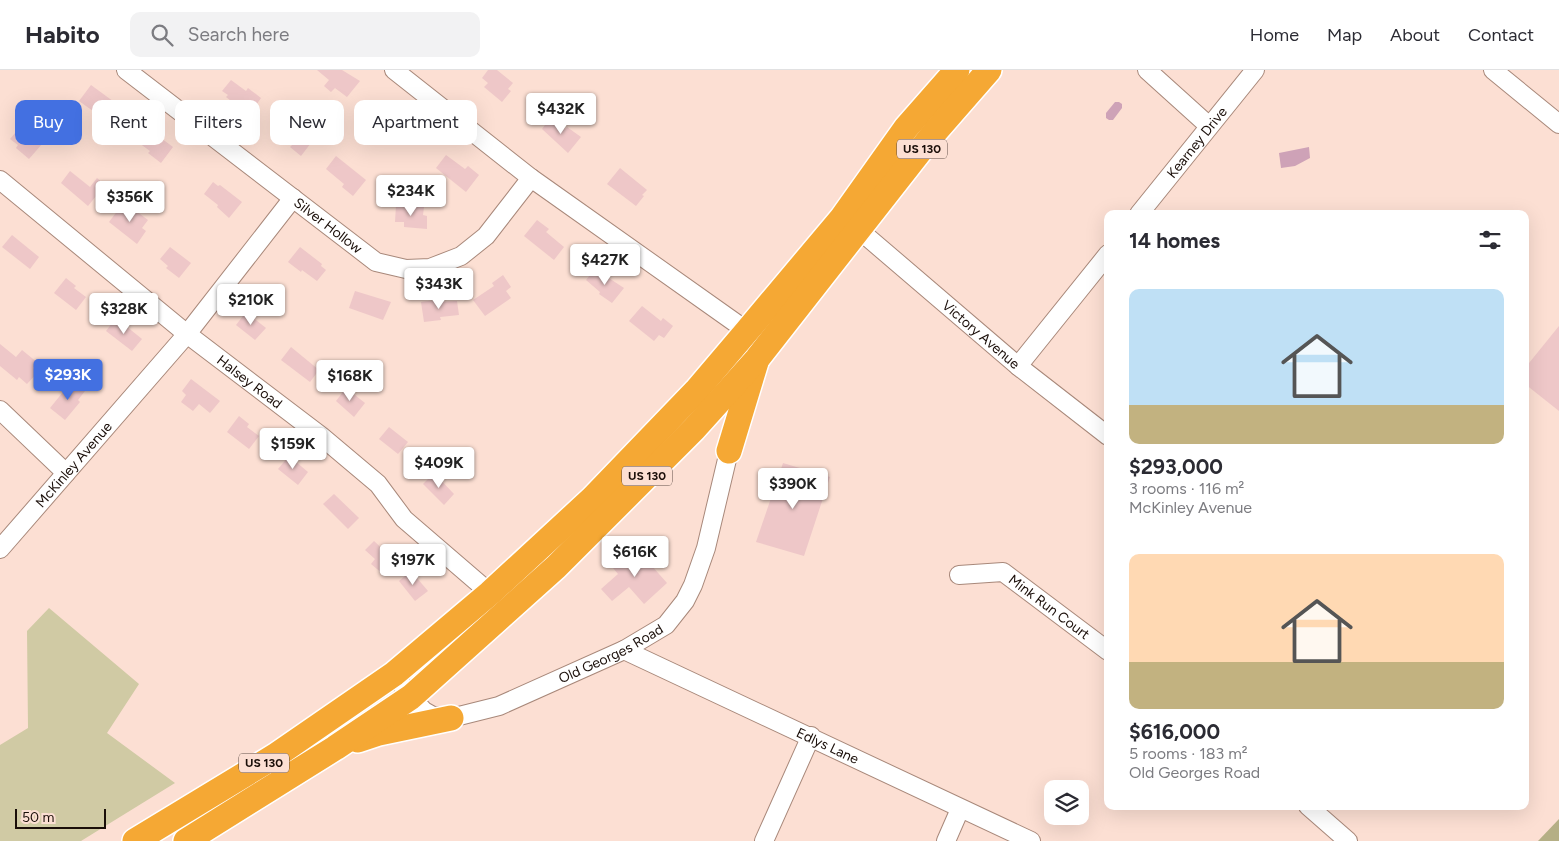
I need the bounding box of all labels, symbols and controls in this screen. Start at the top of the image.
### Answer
search box [130,12,480,57]
text: Habito [25,20,100,49]
icon: search [148,21,176,49]
text: Search here [188,23,289,46]
text: Home [1250,24,1299,46]
text: Map [1327,24,1362,46]
text: About [1390,24,1440,46]
text: Contact [1468,24,1534,46]
pin: $432K [526,92,596,135]
text: $432K [537,99,585,118]
chip: Buy [15,100,82,145]
chip: Rent [92,100,165,145]
chip: Filters [175,100,260,145]
chip: New [270,100,344,145]
chip: Apartment [354,100,477,145]
street label: Kearney Drive [1163,103,1231,181]
road number: US 130 [897,140,947,158]
pin: $234K [376,174,446,217]
pin: $356K [95,180,165,223]
text: $234K [387,181,435,200]
text: $356K [107,187,154,206]
street label: Silver Hollow [291,194,366,257]
icon: filters [1476,226,1504,254]
text: 14 homes [1129,228,1220,253]
pin: $427K [570,244,640,286]
text: $427K [581,250,629,269]
pin: $343K [404,268,474,310]
text: $343K [415,274,463,293]
pin: $210K [216,284,286,326]
text: $210K [228,290,274,309]
pin: $328K [89,292,159,335]
street label: Victory Avenue [939,296,1024,373]
text: $328K [100,299,148,318]
icon: home [1272,321,1362,411]
street label: Halsey Road [214,351,286,412]
pin: $293K [33,358,103,401]
pin: $168K [315,360,385,402]
text: $293K [45,365,91,384]
text: $168K [327,366,373,385]
street label: McKinley Avenue [32,418,116,511]
pin: $159K [258,428,328,470]
text: $159K [271,434,315,453]
pin: $409K [404,446,474,489]
text: $409K [414,453,464,472]
text: $293,000 [1129,454,1223,479]
road number: US 130 [622,466,672,486]
pin: $390K [758,468,828,510]
text: $390K [769,474,817,493]
text: 3 rooms · 116 m² [1129,479,1244,498]
text: McKinley Avenue [1129,498,1252,517]
pin: $616K [600,536,670,578]
text: $616K [613,542,657,561]
pin: $197K [378,544,448,586]
text: $197K [391,550,435,569]
street label: Mink Run Court [1005,571,1093,643]
icon: home [1272,586,1362,676]
street label: Old Georges Road [556,620,666,687]
text: $616,000 [1129,719,1220,744]
street label: Edlys Lane [794,724,862,768]
text: 5 rooms · 183 m² [1129,744,1248,763]
road number: US 130 [239,754,289,772]
text: Old Georges Road [1129,763,1260,782]
map controls [1044,780,1089,825]
button: layers [1044,780,1089,825]
scale bar [15,806,106,829]
text: 50 m [22,809,54,826]

